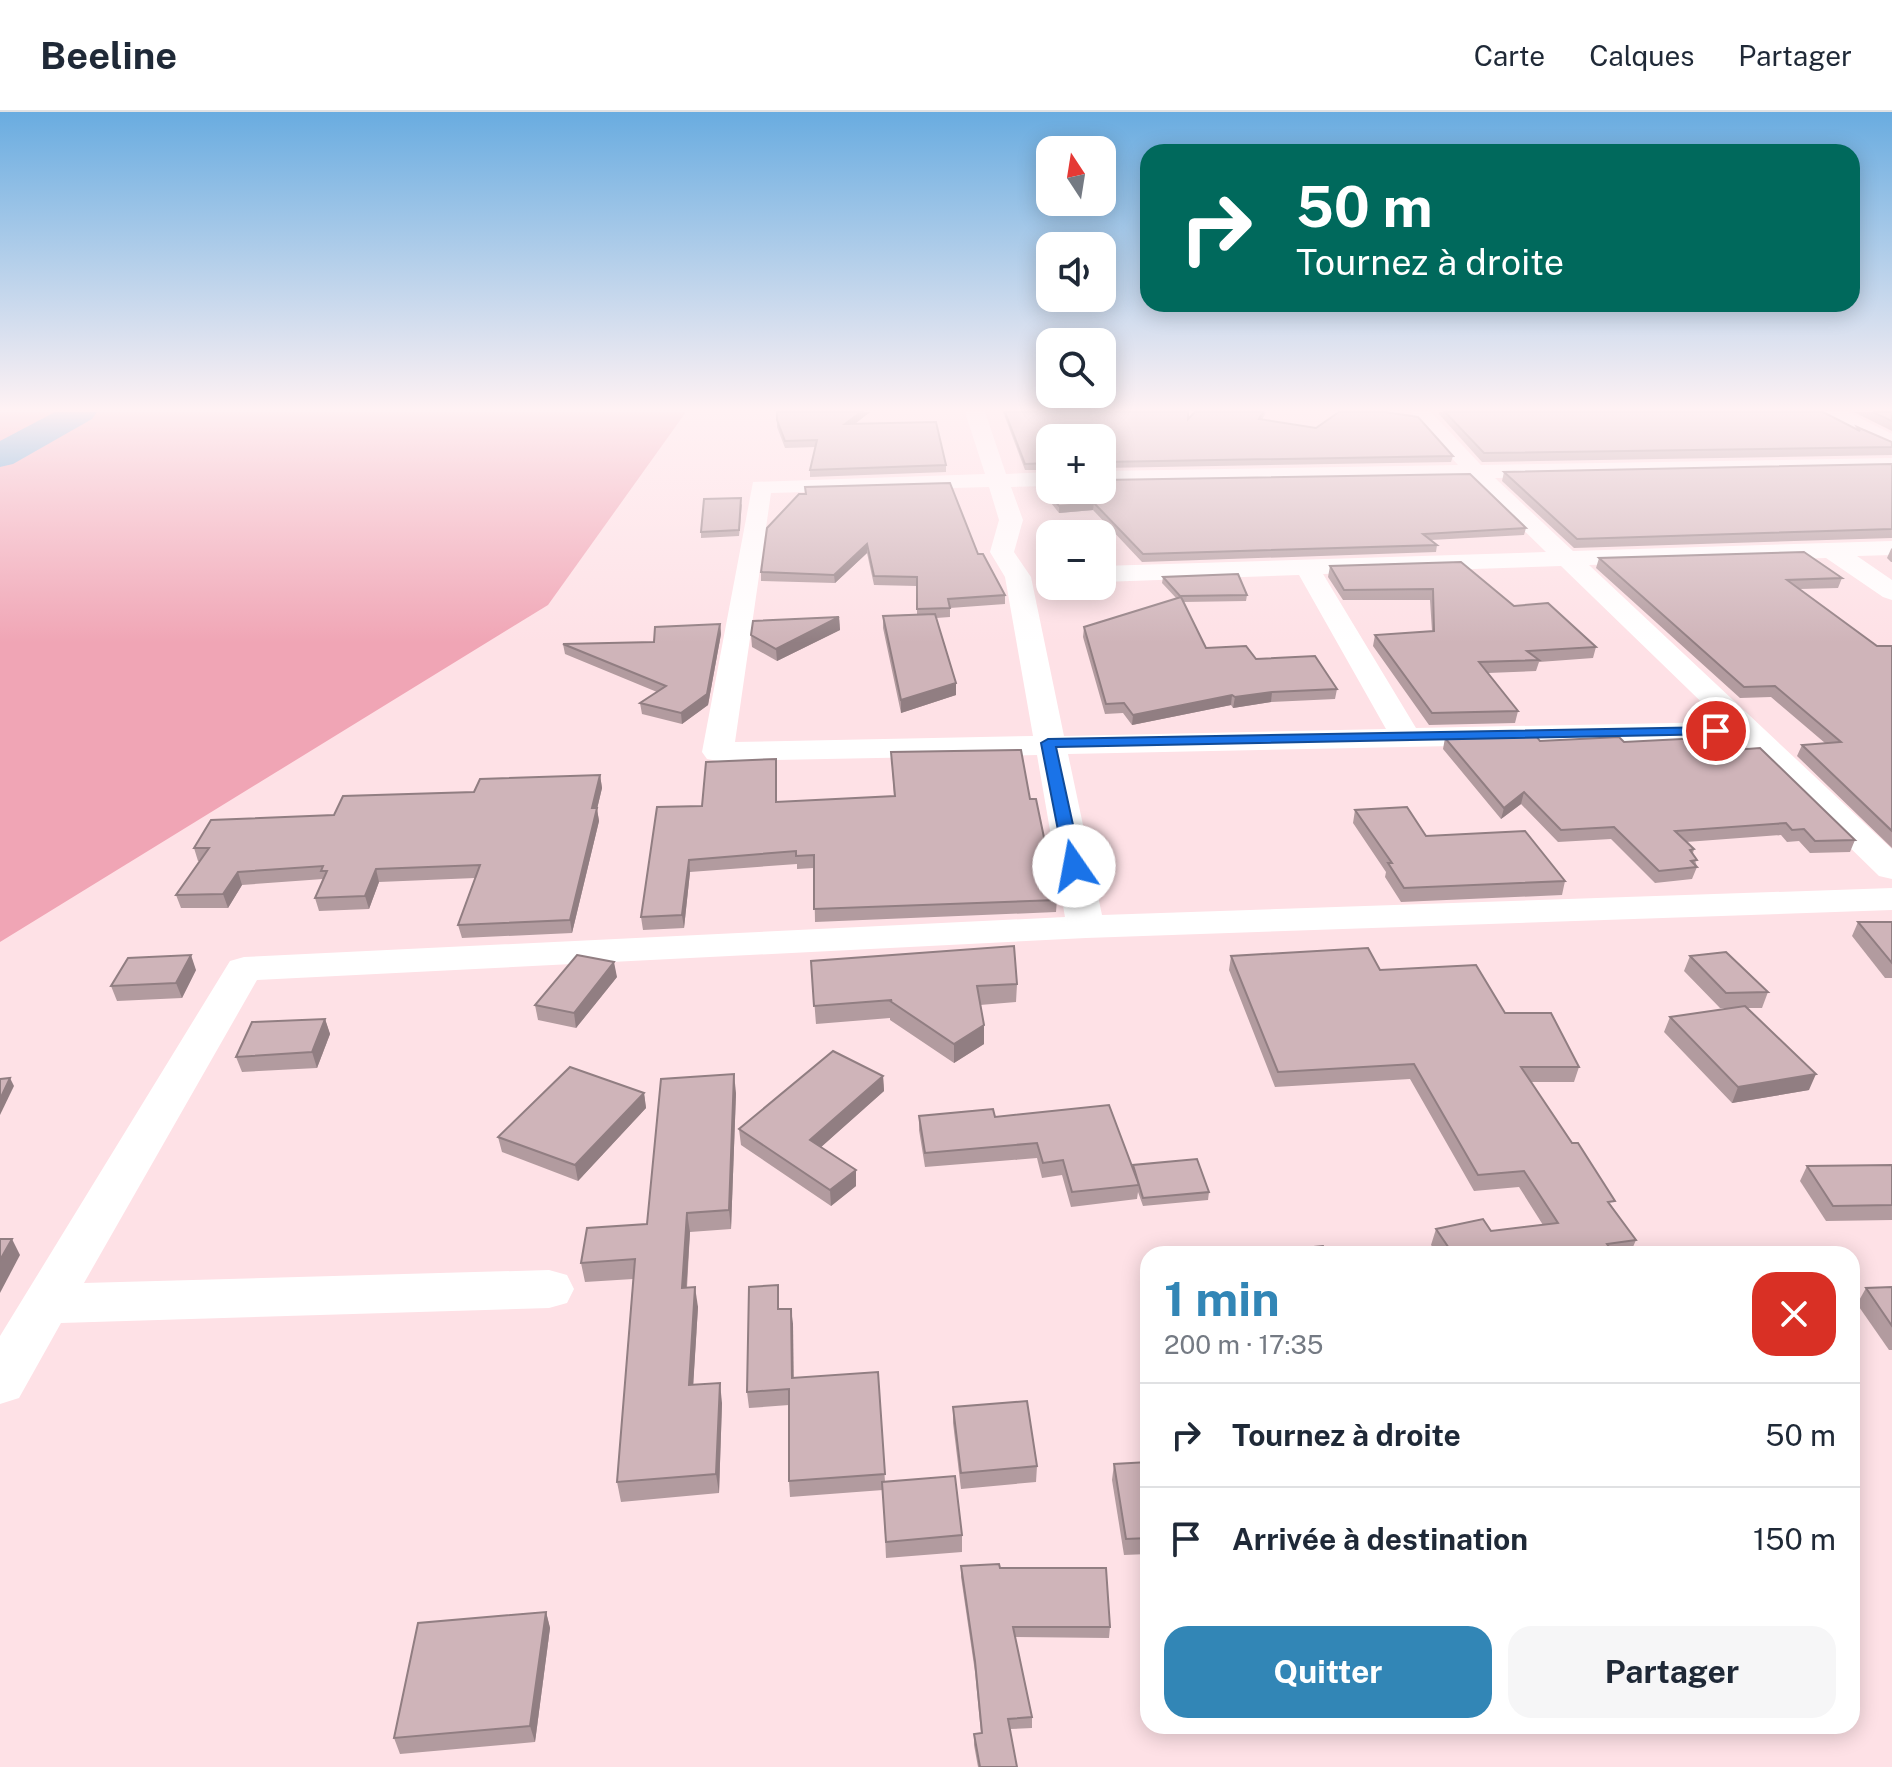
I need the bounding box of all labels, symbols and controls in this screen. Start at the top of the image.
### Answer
text: Beeline [40,33,177,78]
text: Carte [1474,39,1545,72]
text: Calques [1589,39,1694,72]
text: Partager [1738,39,1852,72]
north arrow [1036,136,1116,216]
map controls [1036,136,1116,600]
text: 50 m [1296,174,1433,240]
icon: right [1164,176,1268,280]
button: sound [1036,232,1116,312]
text: Tournez à droite [1296,241,1564,283]
button: search [1036,328,1116,408]
button: + [1036,424,1116,504]
button: − [1036,520,1116,600]
pin [1682,697,1750,765]
icon: arrive [1694,709,1738,753]
position arrow [1032,824,1116,908]
text: 1 min [1164,1270,1280,1327]
button: close [1752,1272,1836,1356]
text: 200 m · 17:35 [1164,1329,1323,1360]
icon: right [1164,1413,1208,1457]
text: Tournez à droite [1232,1417,1461,1453]
text: 50 m [1765,1417,1836,1453]
icon: arrive [1164,1517,1208,1561]
text: Arrivée à destination [1232,1521,1528,1557]
text: 150 m [1753,1521,1836,1557]
button: Quitter [1164,1626,1492,1718]
button: Partager [1508,1626,1836,1718]

